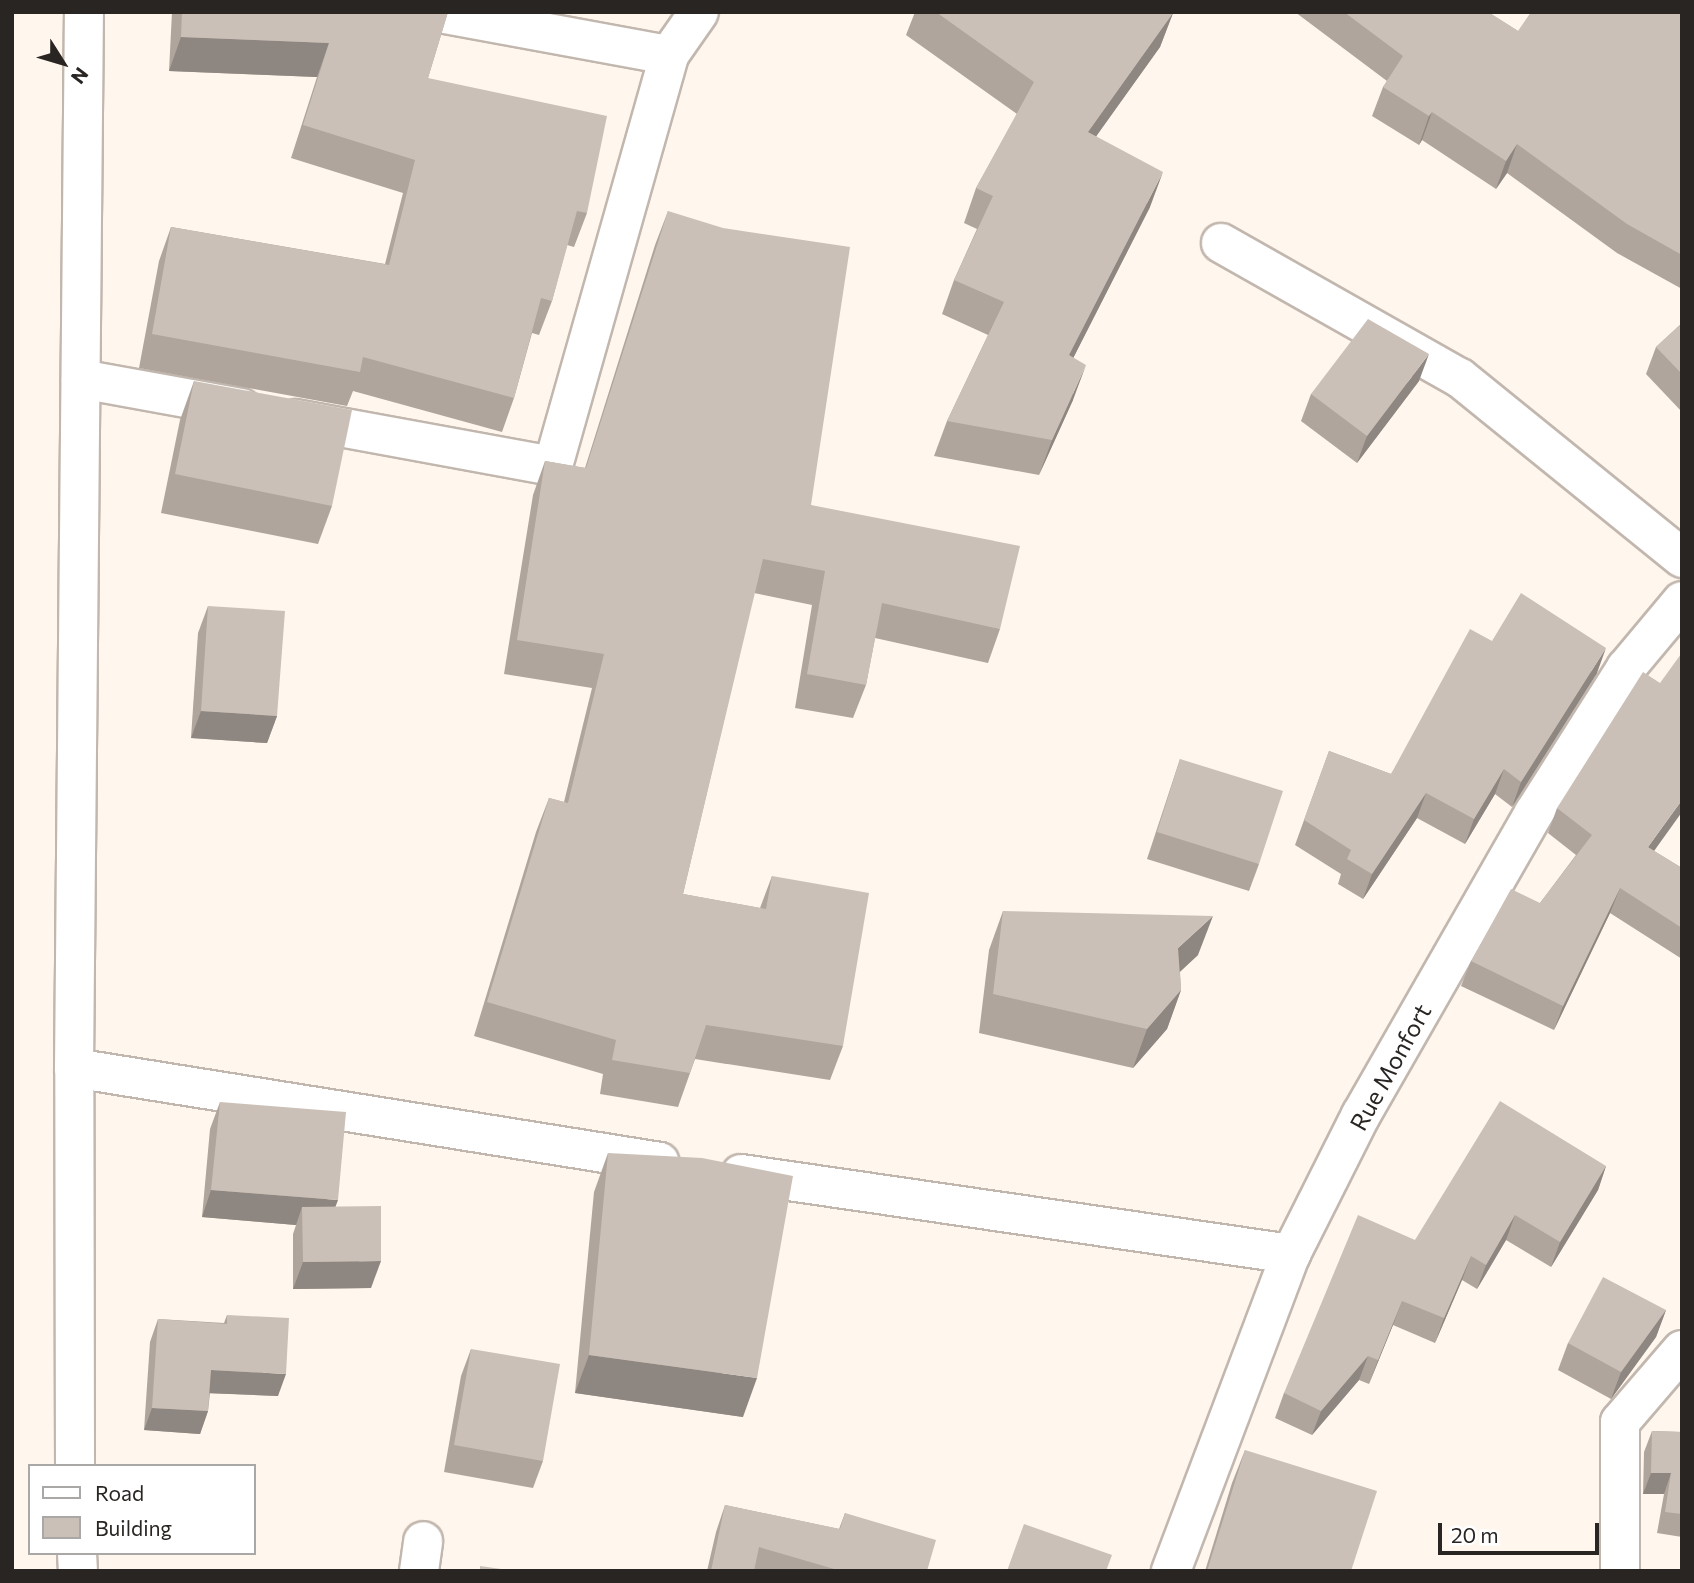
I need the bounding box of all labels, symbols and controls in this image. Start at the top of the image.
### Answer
north arrow [28,28,98,98]
text: N [67,63,94,89]
street label: Rue Monfort [1343,999,1437,1135]
legend [28,1464,256,1555]
text: Road [95,1480,144,1505]
scale bar [1442,1510,1603,1554]
text: Building [95,1515,172,1540]
text: 20 m [1451,1522,1499,1547]

